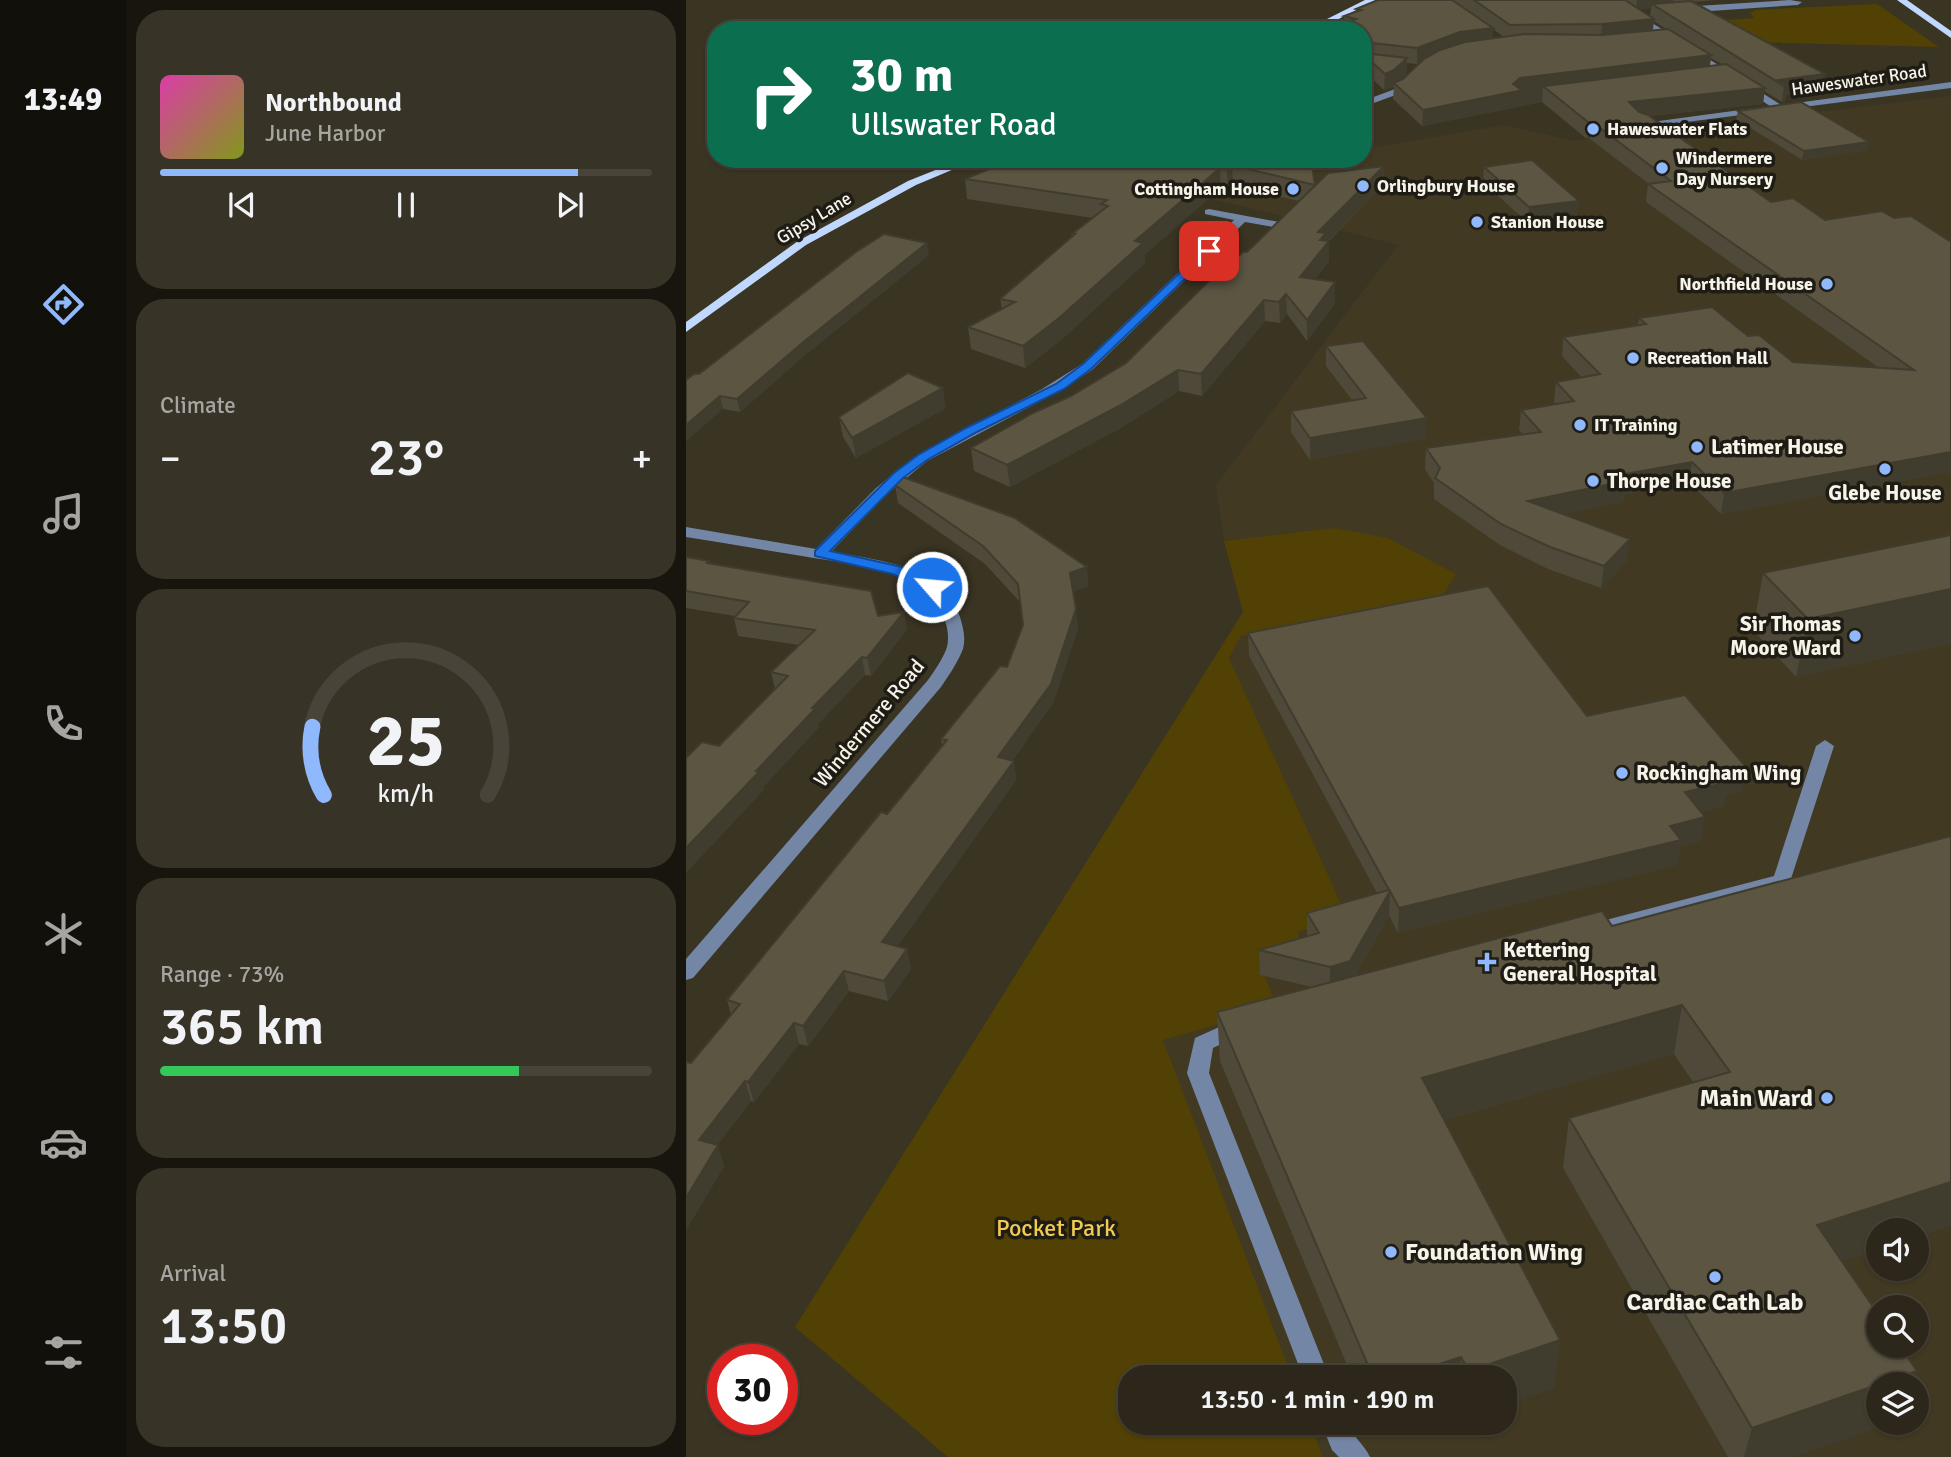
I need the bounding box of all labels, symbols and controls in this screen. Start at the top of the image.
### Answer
text: 30 m [850,45,953,105]
icon: right [735,49,826,140]
street label: Haweswater Road [1790,60,1928,100]
text: 13:49 [24,80,102,119]
text: Northbound [265,87,402,119]
text: Ullswater Road [850,105,1057,144]
place label: Haweswater Flats [1607,118,1747,140]
text: June Harbor [265,119,385,148]
marker: Haweswater Flats [1585,121,1601,137]
place label: Windermere Day Nursery [1676,147,1773,190]
marker: Windermere Day Nursery [1654,160,1670,176]
place label: Orlingbury House [1377,175,1515,197]
place label: Cottingham House [1134,178,1279,200]
marker: Orlingbury House [1355,178,1371,194]
marker: Cottingham House [1285,181,1301,197]
icon: previous [223,186,261,224]
icon: pause [387,186,425,224]
icon: next [551,186,589,224]
street label: Gipsy Lane [773,187,855,249]
place label: Stanion House [1491,211,1604,233]
marker: Stanion House [1469,214,1485,230]
pin [1179,221,1239,281]
icon: arrive [1190,232,1228,270]
place label: Northfield House [1679,273,1813,295]
marker: Northfield House [1819,276,1835,292]
icon: directions [39,280,88,329]
place label: Recreation Hall [1647,347,1769,369]
marker: Recreation Hall [1625,350,1641,366]
text: Climate [160,391,236,420]
place label: IT Training [1594,414,1678,436]
marker: IT Training [1572,417,1588,433]
text: 23° [368,426,444,490]
place label: Latimer House [1711,434,1844,460]
text: − [160,435,181,482]
text: + [631,435,652,482]
marker: Latimer House [1689,439,1705,455]
marker: Glebe House [1877,461,1893,477]
place label: Thorpe House [1607,468,1731,494]
marker: Thorpe House [1585,473,1601,489]
place label: Glebe House [1828,480,1942,506]
icon: music [39,489,88,538]
position arrow [895,550,969,624]
place label: Sir Thomas Moore Ward [1730,611,1841,661]
marker: Sir Thomas Moore Ward [1847,628,1863,644]
street label: Windermere Road [808,654,930,792]
text: 25 [367,697,445,786]
icon: phone [39,699,88,748]
place label: Rockingham Wing [1636,760,1801,786]
marker: Rockingham Wing [1614,765,1630,781]
text: km/h [378,777,434,808]
icon: climate [39,909,88,958]
place label: Kettering General Hospital [1503,937,1657,987]
marker: Kettering General Hospital [1477,952,1497,972]
text: Range · 73% [160,960,284,989]
text: 365 km [160,995,324,1059]
place label: Main Ward [1700,1083,1813,1113]
marker: Main Ward [1819,1090,1835,1106]
icon: car [39,1118,88,1167]
park label: Pocket Park [996,1213,1116,1243]
map controls [1866,1218,1929,1435]
button: sound [1866,1218,1929,1281]
place label: Foundation Wing [1405,1237,1583,1267]
marker: Foundation Wing [1383,1244,1399,1260]
text: Arrival [160,1259,226,1288]
marker: Cardiac Cath Lab [1707,1269,1723,1285]
place label: Cardiac Cath Lab [1627,1287,1804,1317]
text: 13:50 [160,1294,287,1358]
button: search [1866,1295,1929,1358]
icon: filters [39,1328,88,1377]
speed limit sign: 30 [707,1344,798,1435]
button: layers [1866,1372,1929,1435]
text: 13:50 · 1 min · 190 m [1201,1384,1434,1416]

